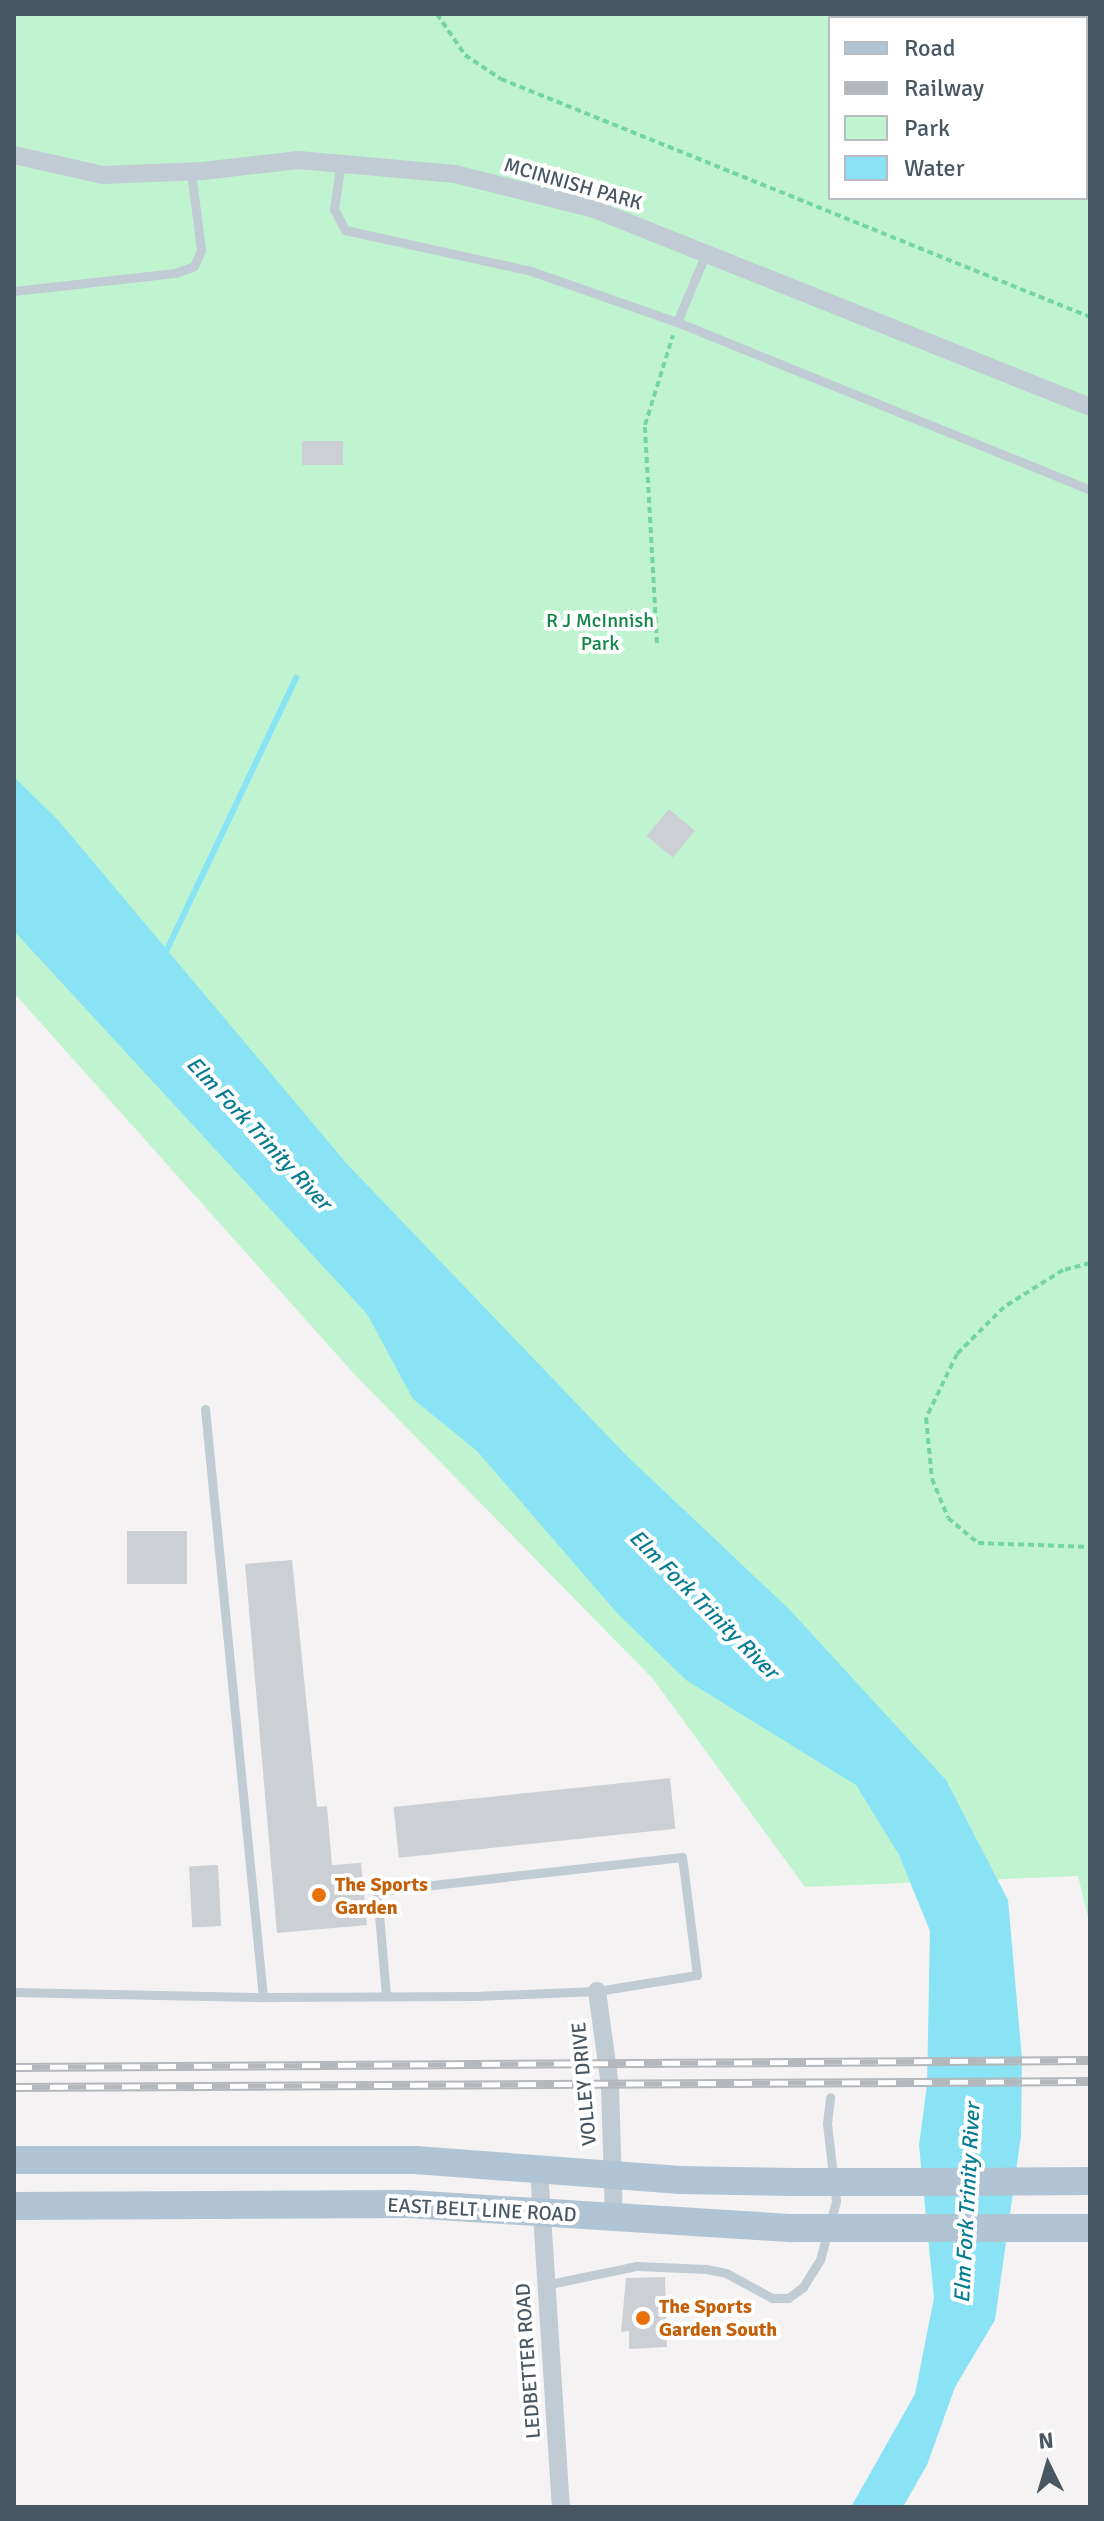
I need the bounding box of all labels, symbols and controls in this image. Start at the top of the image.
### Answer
legend [828,16,1088,200]
text: Road [904,33,955,63]
text: Railway [904,73,984,103]
text: Park [904,113,950,143]
street label: MCINNISH PARK [501,153,645,215]
text: Water [904,153,964,183]
park label: R J McInnish Park [546,608,654,655]
water label: Elm Fork Trinity River [181,1051,337,1215]
water label: Elm Fork Trinity River [624,1524,784,1684]
place label: The Sports Garden [335,1872,428,1919]
marker: The Sports Garden [310,1886,328,1904]
street label: VOLLEY DRIVE [567,2021,601,2147]
water label: Elm Fork Trinity River [949,2102,985,2304]
street label: EAST BELT LINE ROAD [387,2193,577,2227]
street label: LEDBETTER ROAD [511,2282,545,2440]
place label: The Sports Garden South [659,2294,777,2341]
marker: The Sports Garden South [634,2309,652,2327]
north arrow [1008,2425,1088,2505]
text: N [1037,2426,1055,2455]

